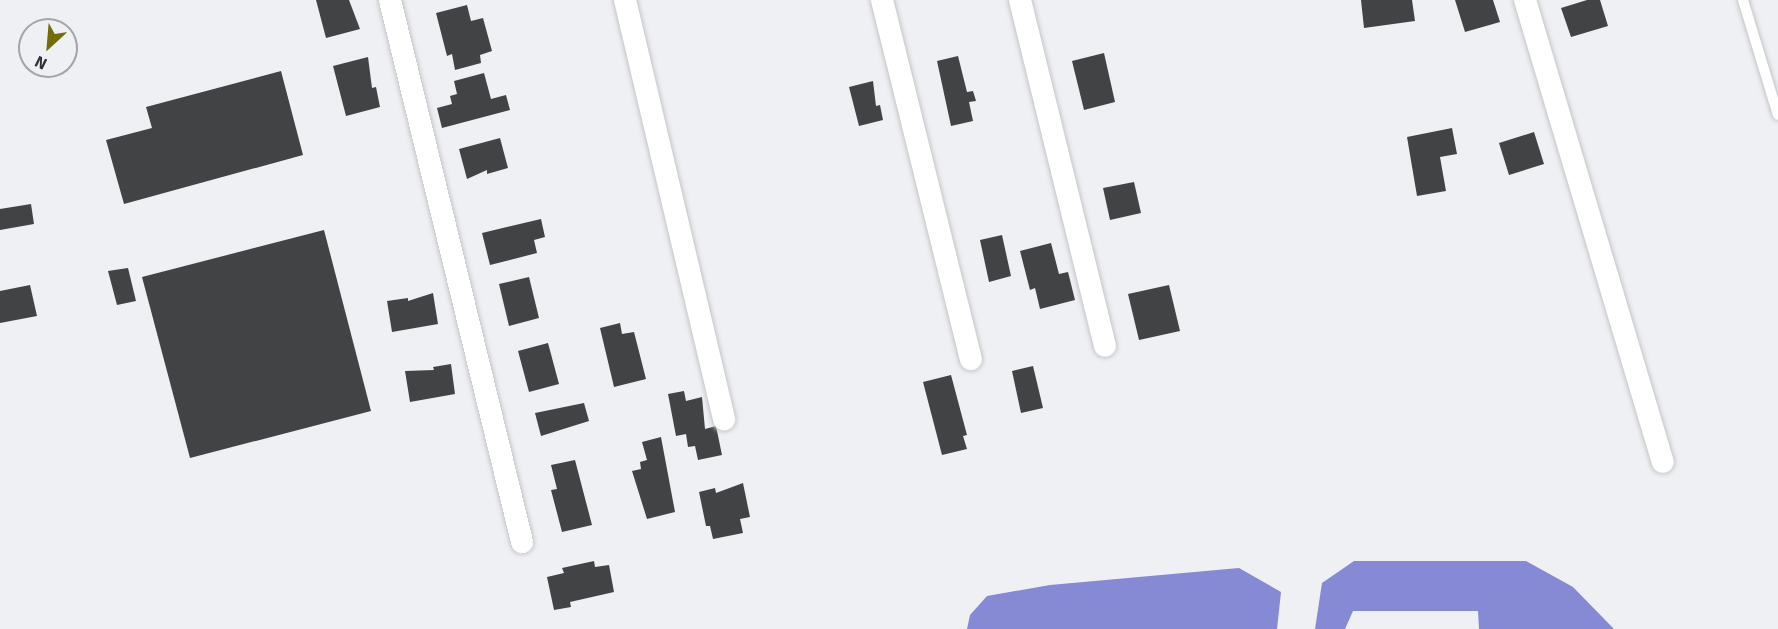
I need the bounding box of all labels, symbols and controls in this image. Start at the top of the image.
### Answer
north arrow [18,18,78,78]
text: N [32,51,50,74]

